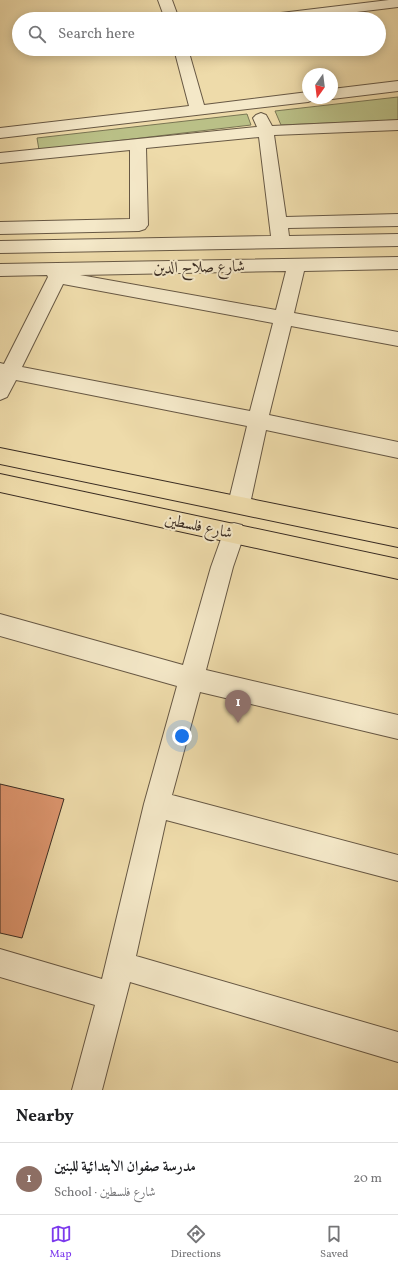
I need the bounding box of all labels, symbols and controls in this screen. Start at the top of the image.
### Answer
search box [12,12,386,56]
icon: search [26,23,48,45]
text: Search here [58,24,135,45]
north arrow [302,68,338,104]
street label: شارع صلاح الدين [153,256,245,282]
street label: شارع فلسطين [162,509,235,546]
pin: 1 [225,690,251,723]
your location [172,726,192,746]
text: Nearby [16,1105,74,1128]
text: مدرسة صفوان الابتدائية للبنين [54,1157,196,1178]
text: 1 [26,1170,32,1188]
text: 20 m [353,1170,382,1188]
text: School · شارع فلسطين [54,1184,156,1202]
tab: Map [50,1223,72,1262]
tab: Directions [171,1223,221,1262]
tab: Saved [320,1223,348,1262]

